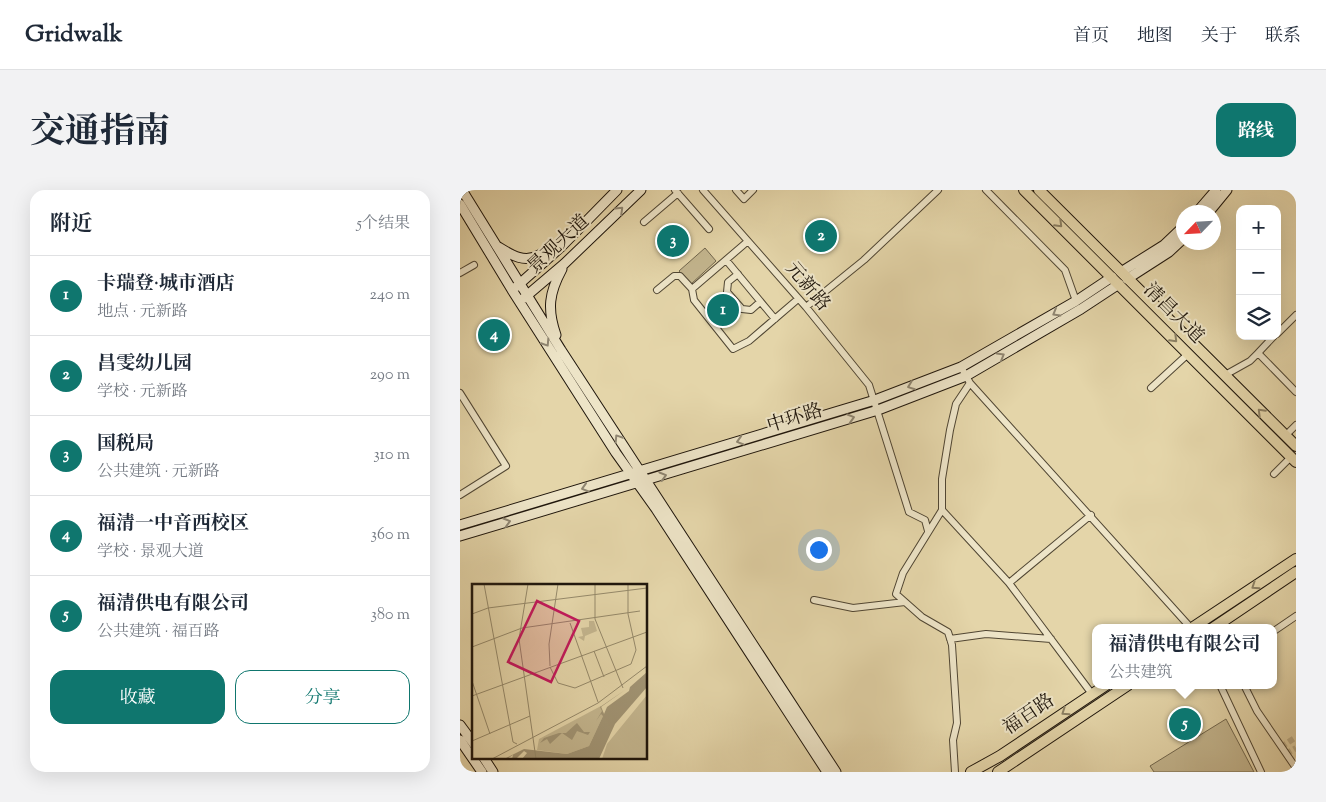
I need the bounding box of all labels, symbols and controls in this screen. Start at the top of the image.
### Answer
text: Gridwalk [25,18,123,52]
text: 首页 [1073,24,1109,50]
text: 地图 [1137,24,1173,50]
text: 关于 [1201,24,1237,50]
text: 联系 [1265,24,1301,50]
button: 路线 [1216,103,1296,157]
text: 交通指南 [30,108,170,159]
north arrow [1176,205,1221,250]
map controls [1236,205,1281,340]
button: + [1236,205,1281,250]
one-way arrow [614,207,623,216]
street label: 景观大道 [522,209,596,281]
text: 附近 [50,210,92,240]
text: 5个结果 [357,213,410,236]
pin: 2 [805,217,837,255]
one-way arrow [1053,219,1062,228]
pin: 3 [657,222,689,260]
button: − [1236,250,1281,295]
street label: 元新路 [778,256,836,318]
text: 卡瑞登·城市酒店 [97,271,235,298]
street label: 清昌大道 [1137,278,1209,350]
text: 1 [63,284,69,307]
text: 240 m [369,284,410,307]
pin: 1 [707,291,739,329]
button: layers [1236,295,1281,340]
text: 地点 · 元新路 [97,301,188,324]
one-way arrow [1052,306,1061,316]
pin: 4 [478,316,510,354]
one-way arrow [1168,334,1177,343]
one-way arrow [539,337,549,346]
text: 昌雯幼儿园 [97,351,192,378]
one-way arrow [996,352,1005,362]
text: 2 [62,364,70,387]
text: 290 m [370,364,410,387]
one-way arrow [908,380,916,390]
text: 学校 · 元新路 [97,381,188,404]
street label: 中环路 [764,398,826,440]
one-way arrow [1258,409,1267,418]
one-way arrow [847,414,855,424]
text: 国税局 [97,431,154,458]
one-way arrow [614,435,624,444]
one-way arrow [736,436,745,446]
text: 3 [63,444,69,467]
text: 310 m [373,444,410,467]
text: 公共建筑 · 元新路 [97,461,220,484]
one-way arrow [658,471,666,481]
one-way arrow [581,482,589,492]
text: 福清一中音西校区 [97,511,249,538]
one-way arrow [502,517,510,527]
text: 4 [62,524,70,547]
text: 360 m [371,524,410,547]
your location [806,537,832,563]
text: 学校 · 景观大道 [97,541,204,564]
one-way arrow [1252,579,1261,589]
inset map [472,584,648,760]
text: 福清供电有限公司 [97,591,249,618]
text: 5 [63,604,69,627]
text: 380 m [370,604,410,627]
text: 公共建筑 · 福百路 [97,621,220,644]
popup [1092,624,1277,689]
text: 福清供电有限公司 [1108,632,1261,659]
text: 公共建筑 [1108,662,1173,685]
button: 收藏 [50,670,225,724]
button: 分享 [235,670,410,724]
street label: 福百路 [998,688,1060,742]
pin: 5 [1169,705,1201,743]
one-way arrow [1062,706,1071,715]

